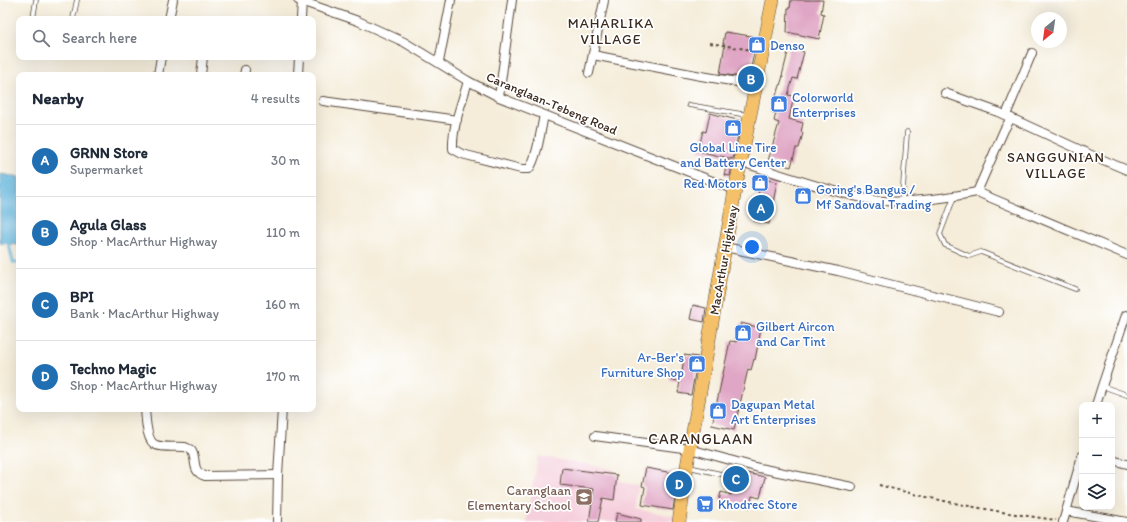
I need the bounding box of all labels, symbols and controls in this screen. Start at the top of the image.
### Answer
north arrow [1031,12,1067,48]
district label: MAHARLIKA VILLAGE [568,15,654,48]
search box [16,16,316,60]
icon: search [30,27,52,49]
text: Search here [62,29,137,47]
shop icon: Denso [747,35,767,55]
place label: Denso [770,38,805,53]
pin: B [738,64,764,94]
street label: Caranglaan-Tebeng Road [484,69,620,138]
text: Nearby [32,88,84,108]
place label: Colorworld Enterprises [792,90,856,120]
text: 4 results [251,91,300,106]
shop icon: Colorworld Enterprises [769,94,789,114]
shop icon: Global Line Tire and Battery Center [723,118,743,138]
place label: Global Line Tire and Battery Center [680,140,787,170]
text: GRNN Store [70,144,148,162]
district label: SANGGUNIAN VILLAGE [1007,149,1105,182]
text: A [41,153,49,168]
text: 30 m [271,153,300,168]
text: Supermarket [70,162,143,177]
shop icon: Red Motors [750,173,770,193]
place label: Red Motors [683,176,747,191]
place label: Goring's Bangus / Mf Sandoval Trading [816,182,932,212]
shop icon: Goring's Bangus / Mf Sandoval Trading [793,186,813,206]
pin: A [748,193,774,223]
street label: MacArthur Highway [706,204,741,316]
text: Agula Glass [70,216,146,234]
text: B [41,225,49,240]
text: 110 m [266,225,300,240]
text: Shop · MacArthur Highway [70,234,217,249]
your location [742,237,762,257]
text: BPI [70,288,94,306]
text: C [41,297,49,312]
text: 160 m [265,297,300,312]
text: Bank · MacArthur Highway [70,306,219,321]
place label: Gilbert Aircon and Car Tint [756,319,835,349]
shop icon: Gilbert Aircon and Car Tint [733,323,753,343]
place label: Ar-Ber's Furniture Shop [601,350,684,380]
shop icon: Ar-Ber's Furniture Shop [687,354,707,374]
text: Techno Magic [70,360,156,378]
text: D [41,369,49,384]
text: 170 m [266,369,300,384]
text: Shop · MacArthur Highway [70,378,217,393]
place label: Dagupan Metal Art Enterprises [731,397,816,427]
shop icon: Dagupan Metal Art Enterprises [708,401,728,421]
map controls [1079,402,1115,510]
button: + [1079,402,1115,438]
district label: CARANGLAAN [648,430,754,448]
button: − [1079,438,1115,474]
pin: C [723,464,749,494]
pin: D [666,469,692,499]
button: layers [1079,474,1115,510]
place label: Caranglaan Elementary School [467,483,571,513]
school or university icon: Caranglaan Elementary School [574,487,594,507]
supermarket icon: Khodrec Store [695,494,715,514]
place label: Khodrec Store [718,497,797,512]

